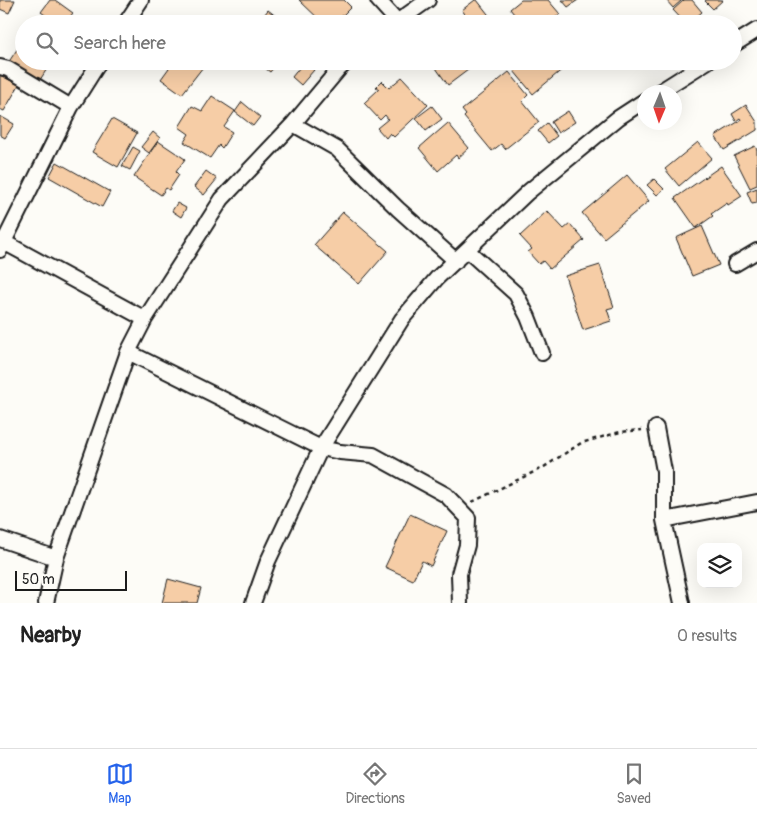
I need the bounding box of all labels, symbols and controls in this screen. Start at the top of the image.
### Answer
search box [15,15,742,70]
icon: search [33,29,61,57]
text: Search here [73,31,166,55]
north arrow [637,85,682,130]
map controls [697,543,742,588]
button: layers [697,543,742,588]
scale bar [15,568,128,591]
text: 50 m [22,571,55,588]
text: Nearby [20,622,81,649]
text: 0 results [677,626,737,646]
tab: Map [106,760,134,807]
tab: Directions [345,760,405,807]
tab: Saved [616,760,651,807]

